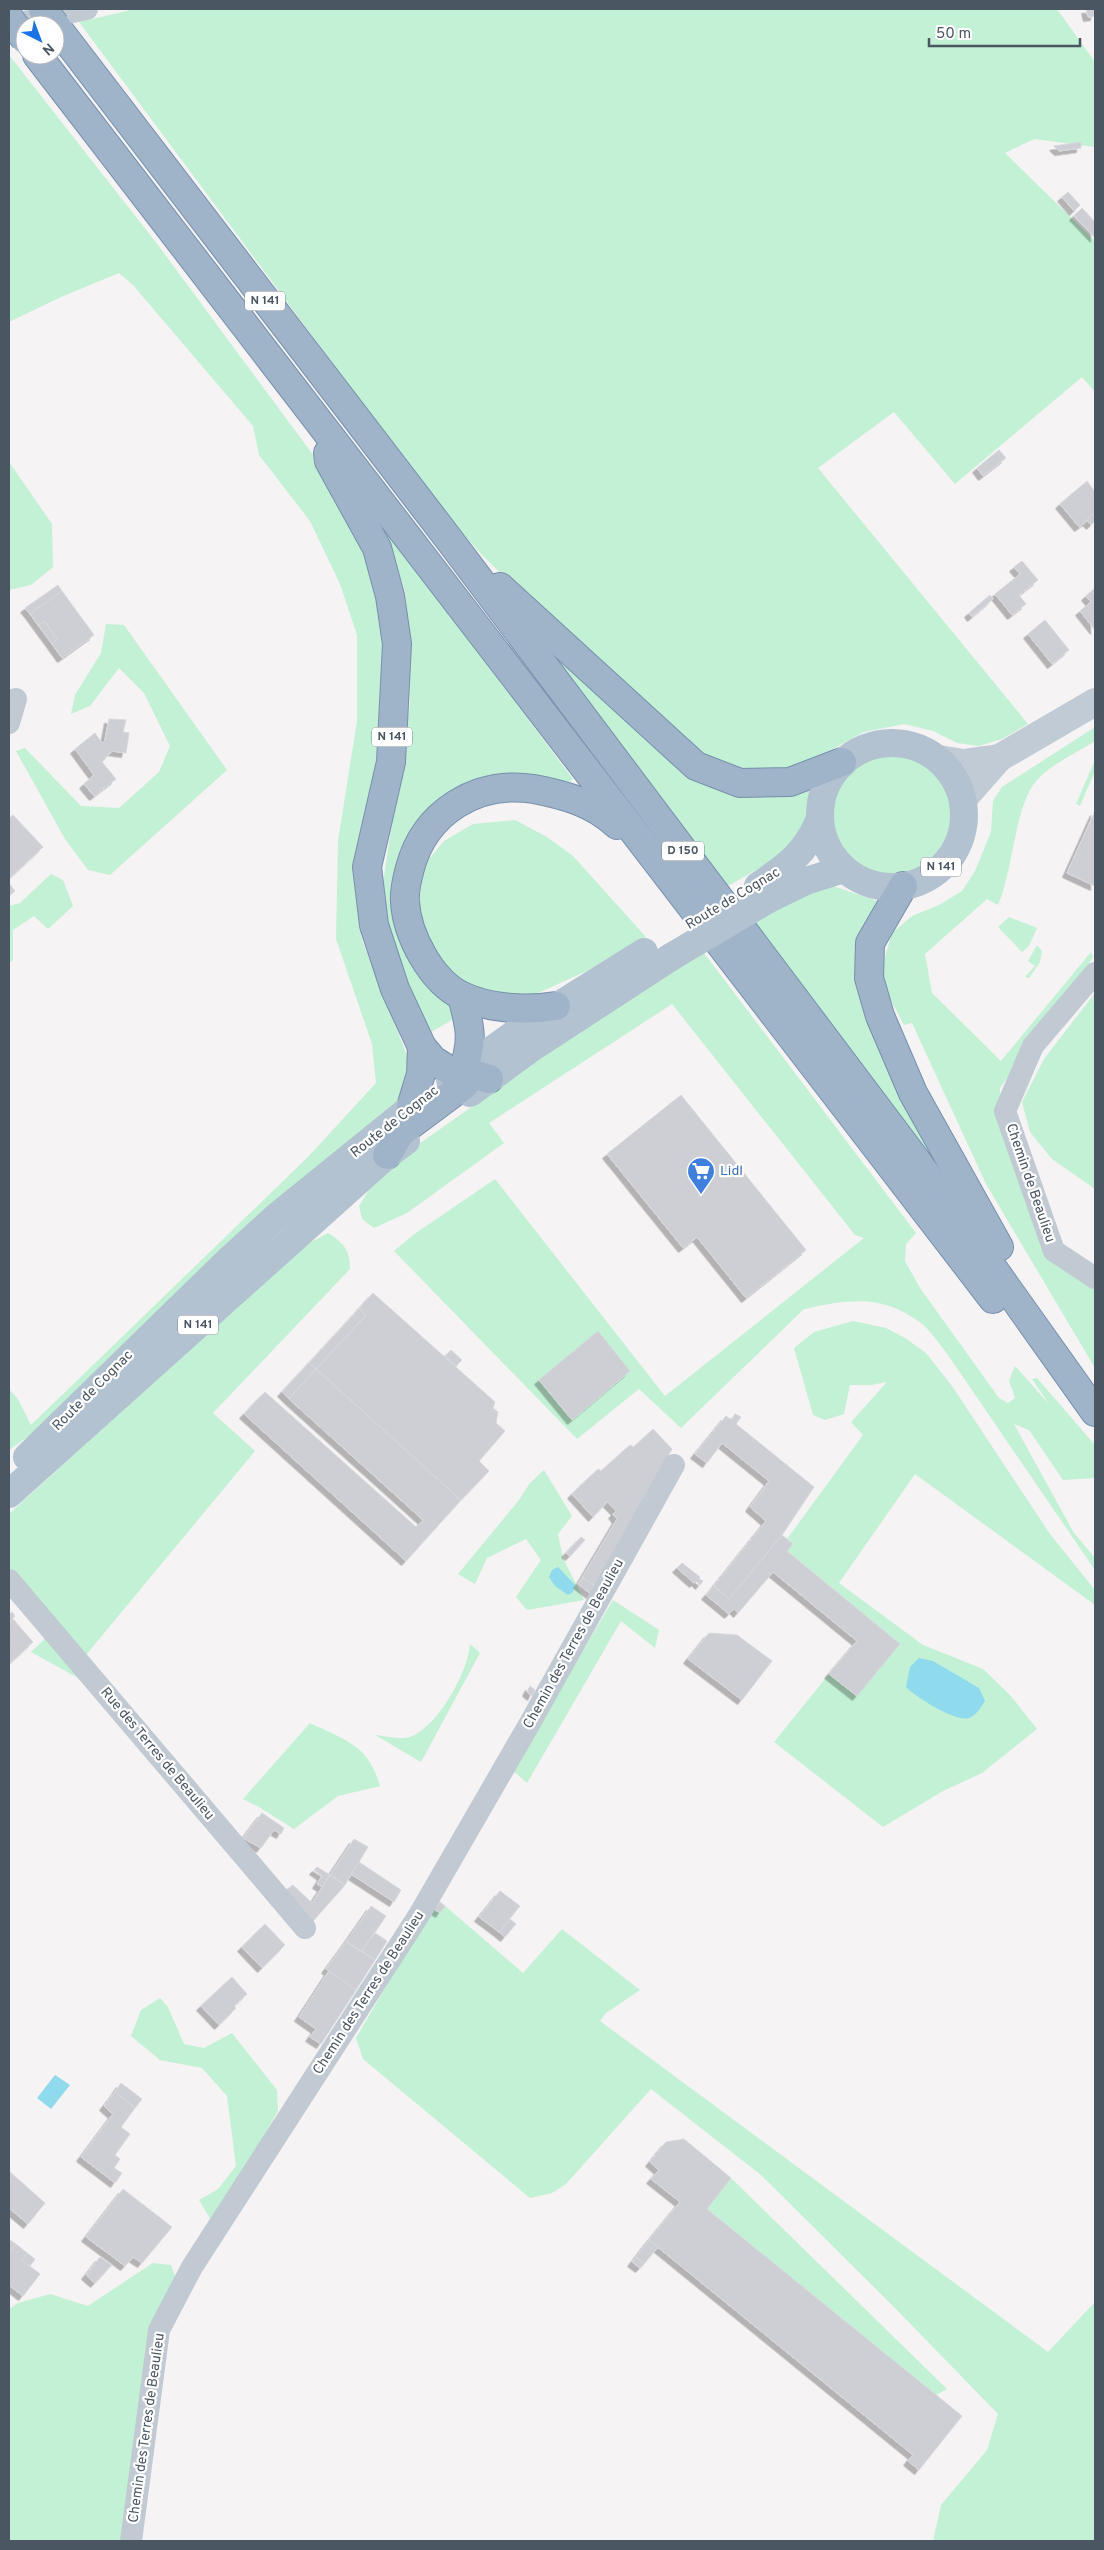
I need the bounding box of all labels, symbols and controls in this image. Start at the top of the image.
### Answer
north arrow [15,15,65,65]
scale bar [929,15,1080,47]
text: 50 m [936,25,971,44]
text: N [38,39,57,58]
road number: N 141 [245,292,285,310]
road number: N 141 [372,728,412,746]
road number: D 150 [662,841,704,860]
road number: N 141 [921,858,961,876]
street label: Route de Cognac [683,864,783,934]
street label: Route de Cognac [348,1082,442,1162]
street label: Chemin de Beaulieu [1002,1121,1058,1245]
supermarket icon: Lidl [686,1156,716,1195]
place label: Lidl [720,1163,743,1180]
road number: N 141 [178,1316,218,1334]
street label: Route de Cognac [49,1347,137,1435]
street label: Chemin des Terres de Beaulieu [520,1556,628,1732]
street label: Rue des Terres de Beaulieu [97,1684,217,1824]
street label: Chemin des Terres de Beaulieu [310,1908,428,2078]
street label: Chemin des Terres de Beaulieu [125,2332,169,2524]

